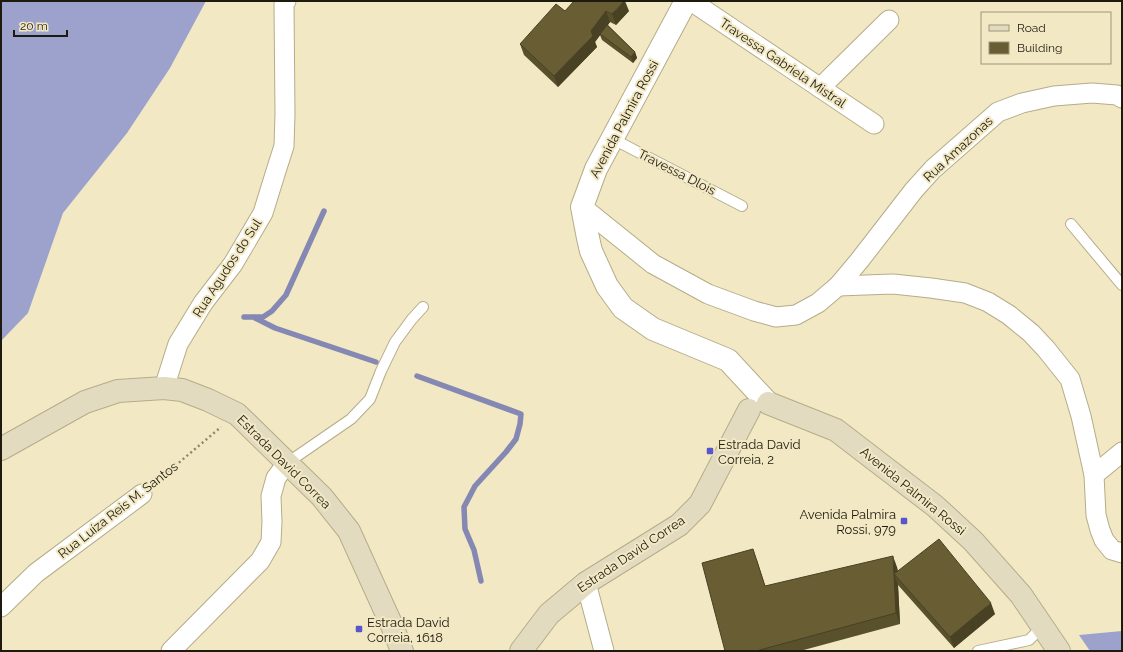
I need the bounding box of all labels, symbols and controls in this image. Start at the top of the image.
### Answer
scale bar [14,12,67,38]
legend [981,12,1111,64]
street label: Travessa Gabriela Mistral [717,15,849,111]
text: 20 m [20,19,48,33]
text: Road [1017,21,1046,35]
text: Building [1017,41,1063,55]
street label: Avenida Palmira Rossi [587,57,661,181]
street label: Rua Amazonas [920,113,996,185]
street label: Travessa Dlois [636,146,718,198]
street label: Rua Agudos do Sul [190,216,265,320]
street label: Estrada David Correa [234,412,334,512]
place label: Estrada David Correia, 2 [718,437,801,467]
street label: Avenida Palmira Rossi [857,444,969,538]
marker: Estrada David Correia, 2 [705,446,715,456]
street label: Rua Luíza Reis M. Santos [55,459,181,561]
place label: Avenida Palmira Rossi, 979 [799,507,896,537]
street label: Estrada David Correa [574,512,688,596]
marker: Avenida Palmira Rossi, 979 [899,516,909,526]
place label: Estrada David Correia, 1618 [367,615,450,645]
marker: Estrada David Correia, 1618 [354,624,364,634]

